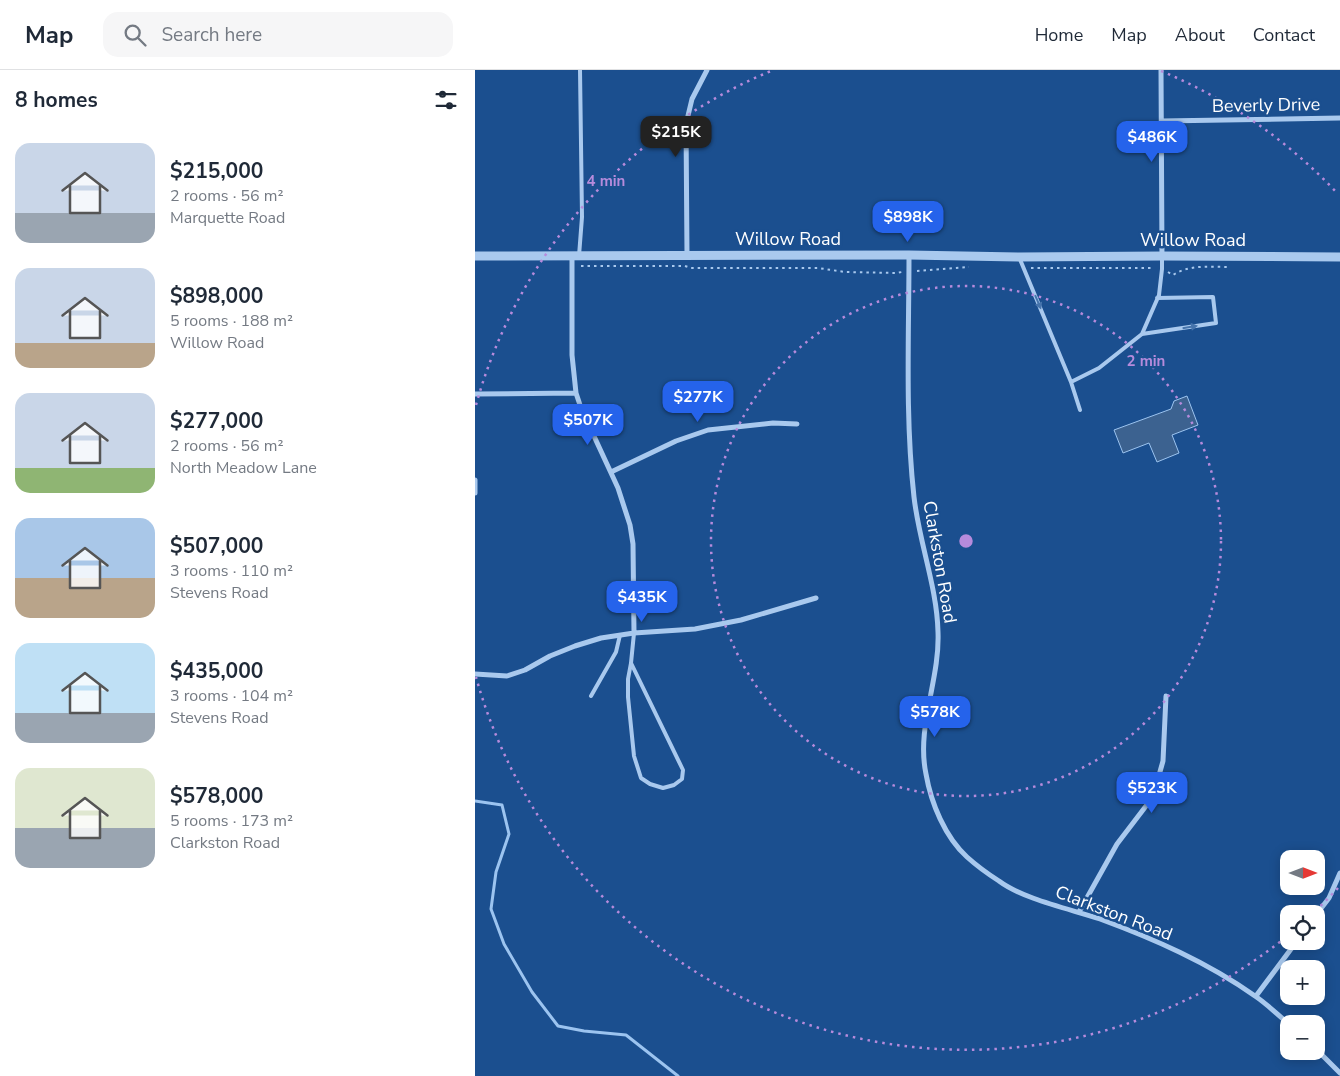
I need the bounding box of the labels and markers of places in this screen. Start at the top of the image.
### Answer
pin: $215K [641,116,711,158]
pin: $486K [1117,121,1187,163]
pin: $898K [873,200,943,243]
pin: $277K [663,380,733,423]
pin: $507K [553,404,623,446]
centre of rings [957,532,975,550]
pin: $435K [607,580,677,623]
pin: $578K [900,696,970,738]
pin: $523K [1117,772,1187,814]

